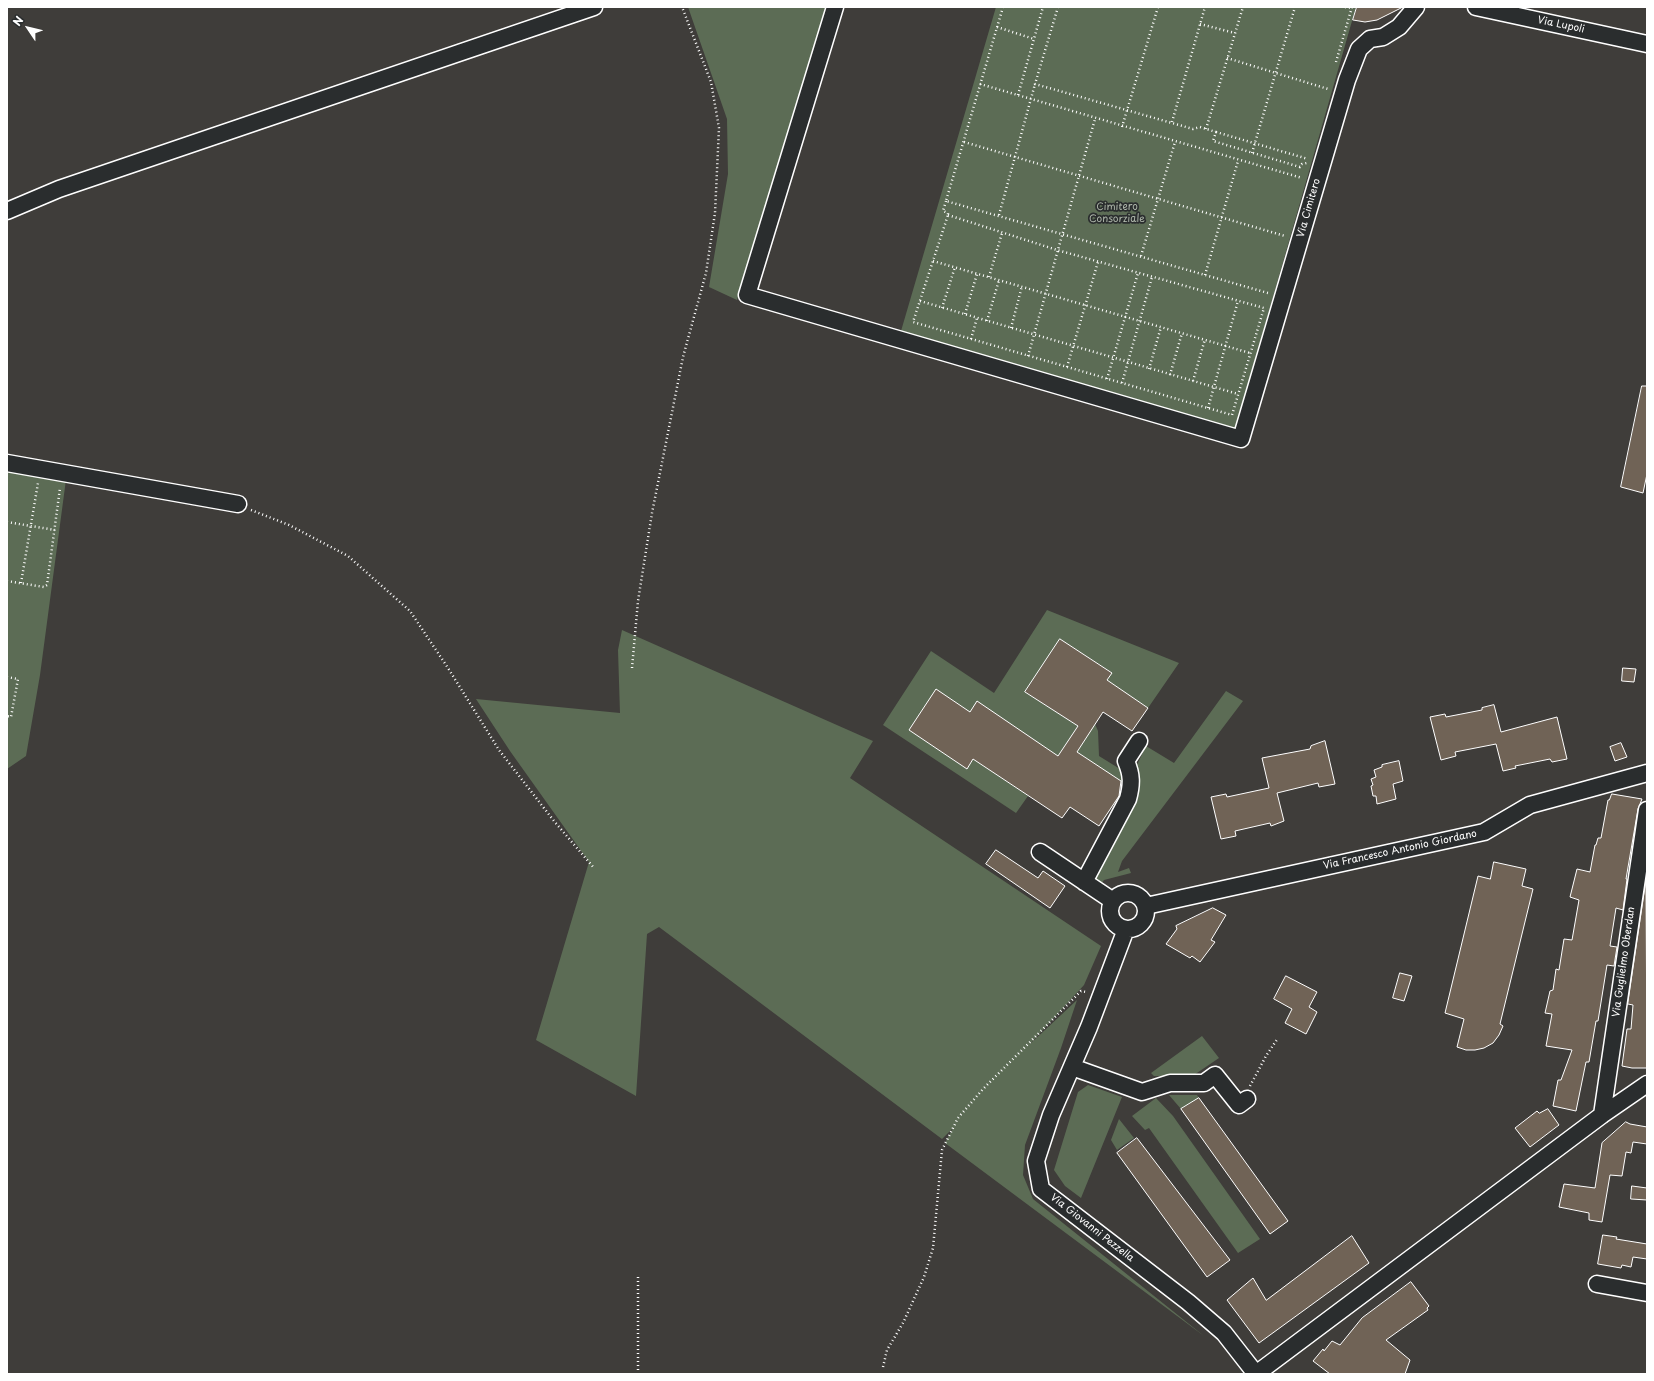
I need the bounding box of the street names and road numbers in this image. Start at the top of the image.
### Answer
street label: Via Lupoli [1536,14,1586,36]
street label: Via Cimitero [1295,177,1323,239]
street label: Via Francesco Antonio Giordano [1322,828,1478,872]
street label: Via Guglielmo Oberdan [1610,906,1638,1018]
street label: Via Giovanni Pezzella [1048,1192,1136,1264]

